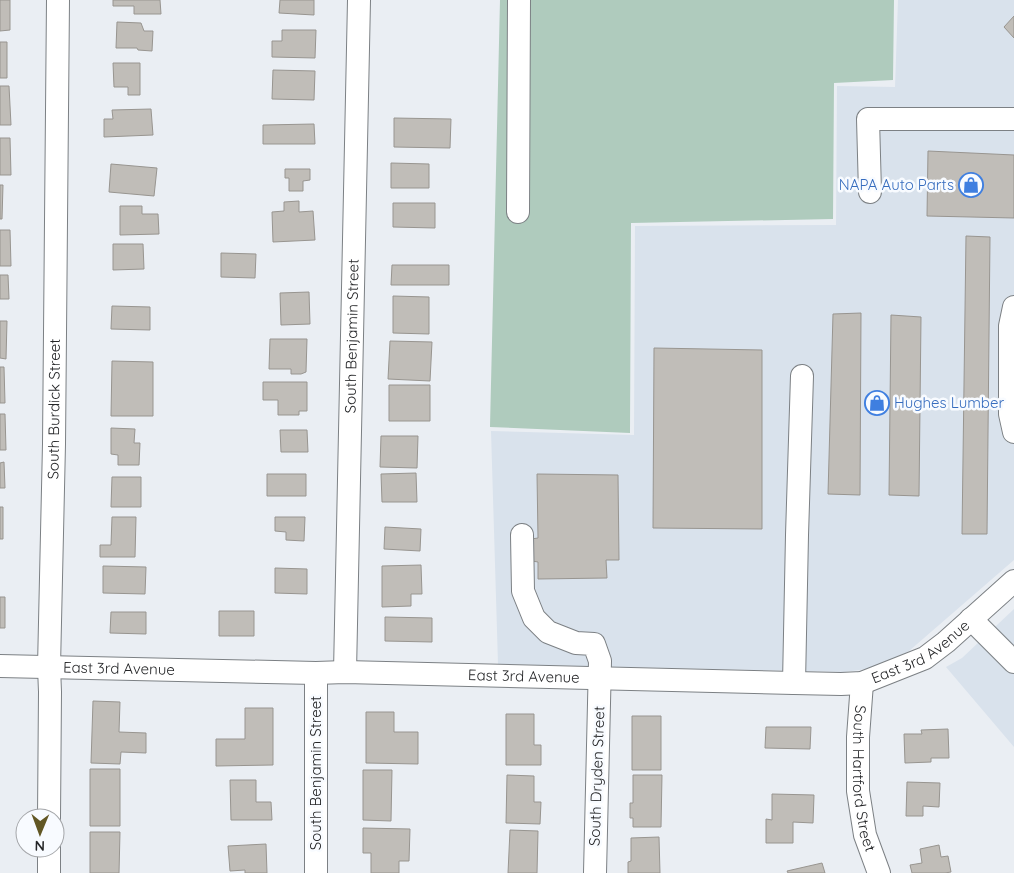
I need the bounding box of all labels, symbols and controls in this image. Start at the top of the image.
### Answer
shop icon: NAPA Auto Parts [958,172,984,198]
place label: NAPA Auto Parts [839,175,954,194]
street label: South Benjamin Street [340,259,363,414]
street label: South Burdick Street [43,339,64,480]
shop icon: Hughes Lumber [864,390,890,416]
place label: Hughes Lumber [894,393,1004,412]
street label: East 3rd Avenue [868,616,973,687]
street label: East 3rd Avenue [63,657,175,679]
street label: East 3rd Avenue [468,665,580,687]
street label: South Benjamin Street [306,696,325,850]
street label: South Hartford Street [849,704,880,854]
street label: South Dryden Street [585,706,608,846]
north arrow [15,808,65,858]
text: N [34,837,45,855]

